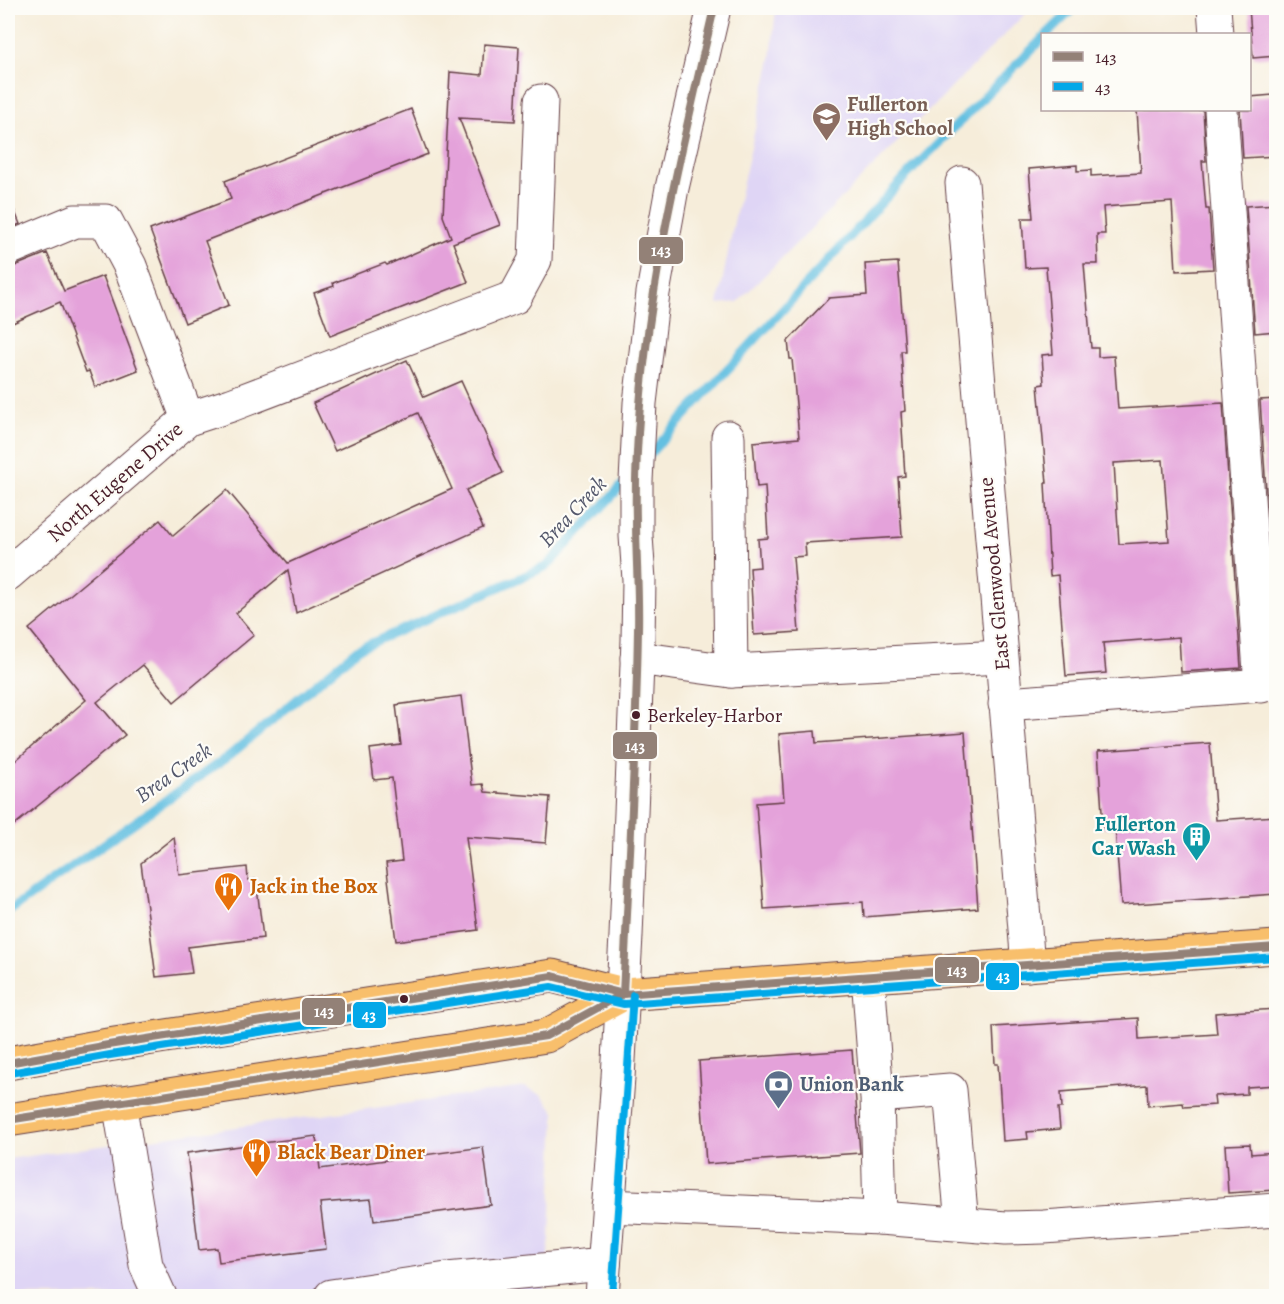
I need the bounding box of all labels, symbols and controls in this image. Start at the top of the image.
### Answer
legend [1041,33,1251,111]
text: 143 [1095,45,1117,69]
text: 43 [1095,75,1111,99]
place label: Fullerton High School [847,90,953,142]
school or university icon: Fullerton High School [810,100,842,142]
line badge: 143 [638,236,684,265]
text: 143 [651,240,671,262]
street label: North Eugene Drive [41,415,189,549]
water label: Brea Creek [532,469,614,554]
street label: East Glenwood Avenue [972,476,1016,672]
place label: Berkeley-Harbor [647,702,783,729]
marker: Berkeley-Harbor [630,709,642,721]
line badge: 143 [612,731,658,760]
water label: Brea Creek [129,735,218,810]
text: 143 [625,736,645,758]
place label: Fullerton Car Wash [1092,810,1176,862]
building icon: Fullerton Car Wash [1181,820,1213,862]
restaurant icon: Jack in the Box [213,870,245,912]
place label: Jack in the Box [250,872,378,900]
line badge: 143 [934,956,980,984]
text: 143 [947,960,967,982]
line badge: 43 [985,962,1020,991]
text: 43 [996,966,1010,988]
unlabelled marker [398,993,410,1005]
line badge: 143 [301,997,346,1026]
text: 143 [314,1001,334,1023]
line badge: 43 [352,1001,387,1029]
text: 43 [362,1005,376,1027]
bank icon: Union Bank [763,1068,795,1110]
place label: Union Bank [800,1070,904,1098]
restaurant icon: Black Bear Diner [240,1136,272,1178]
place label: Black Bear Diner [277,1138,426,1166]

